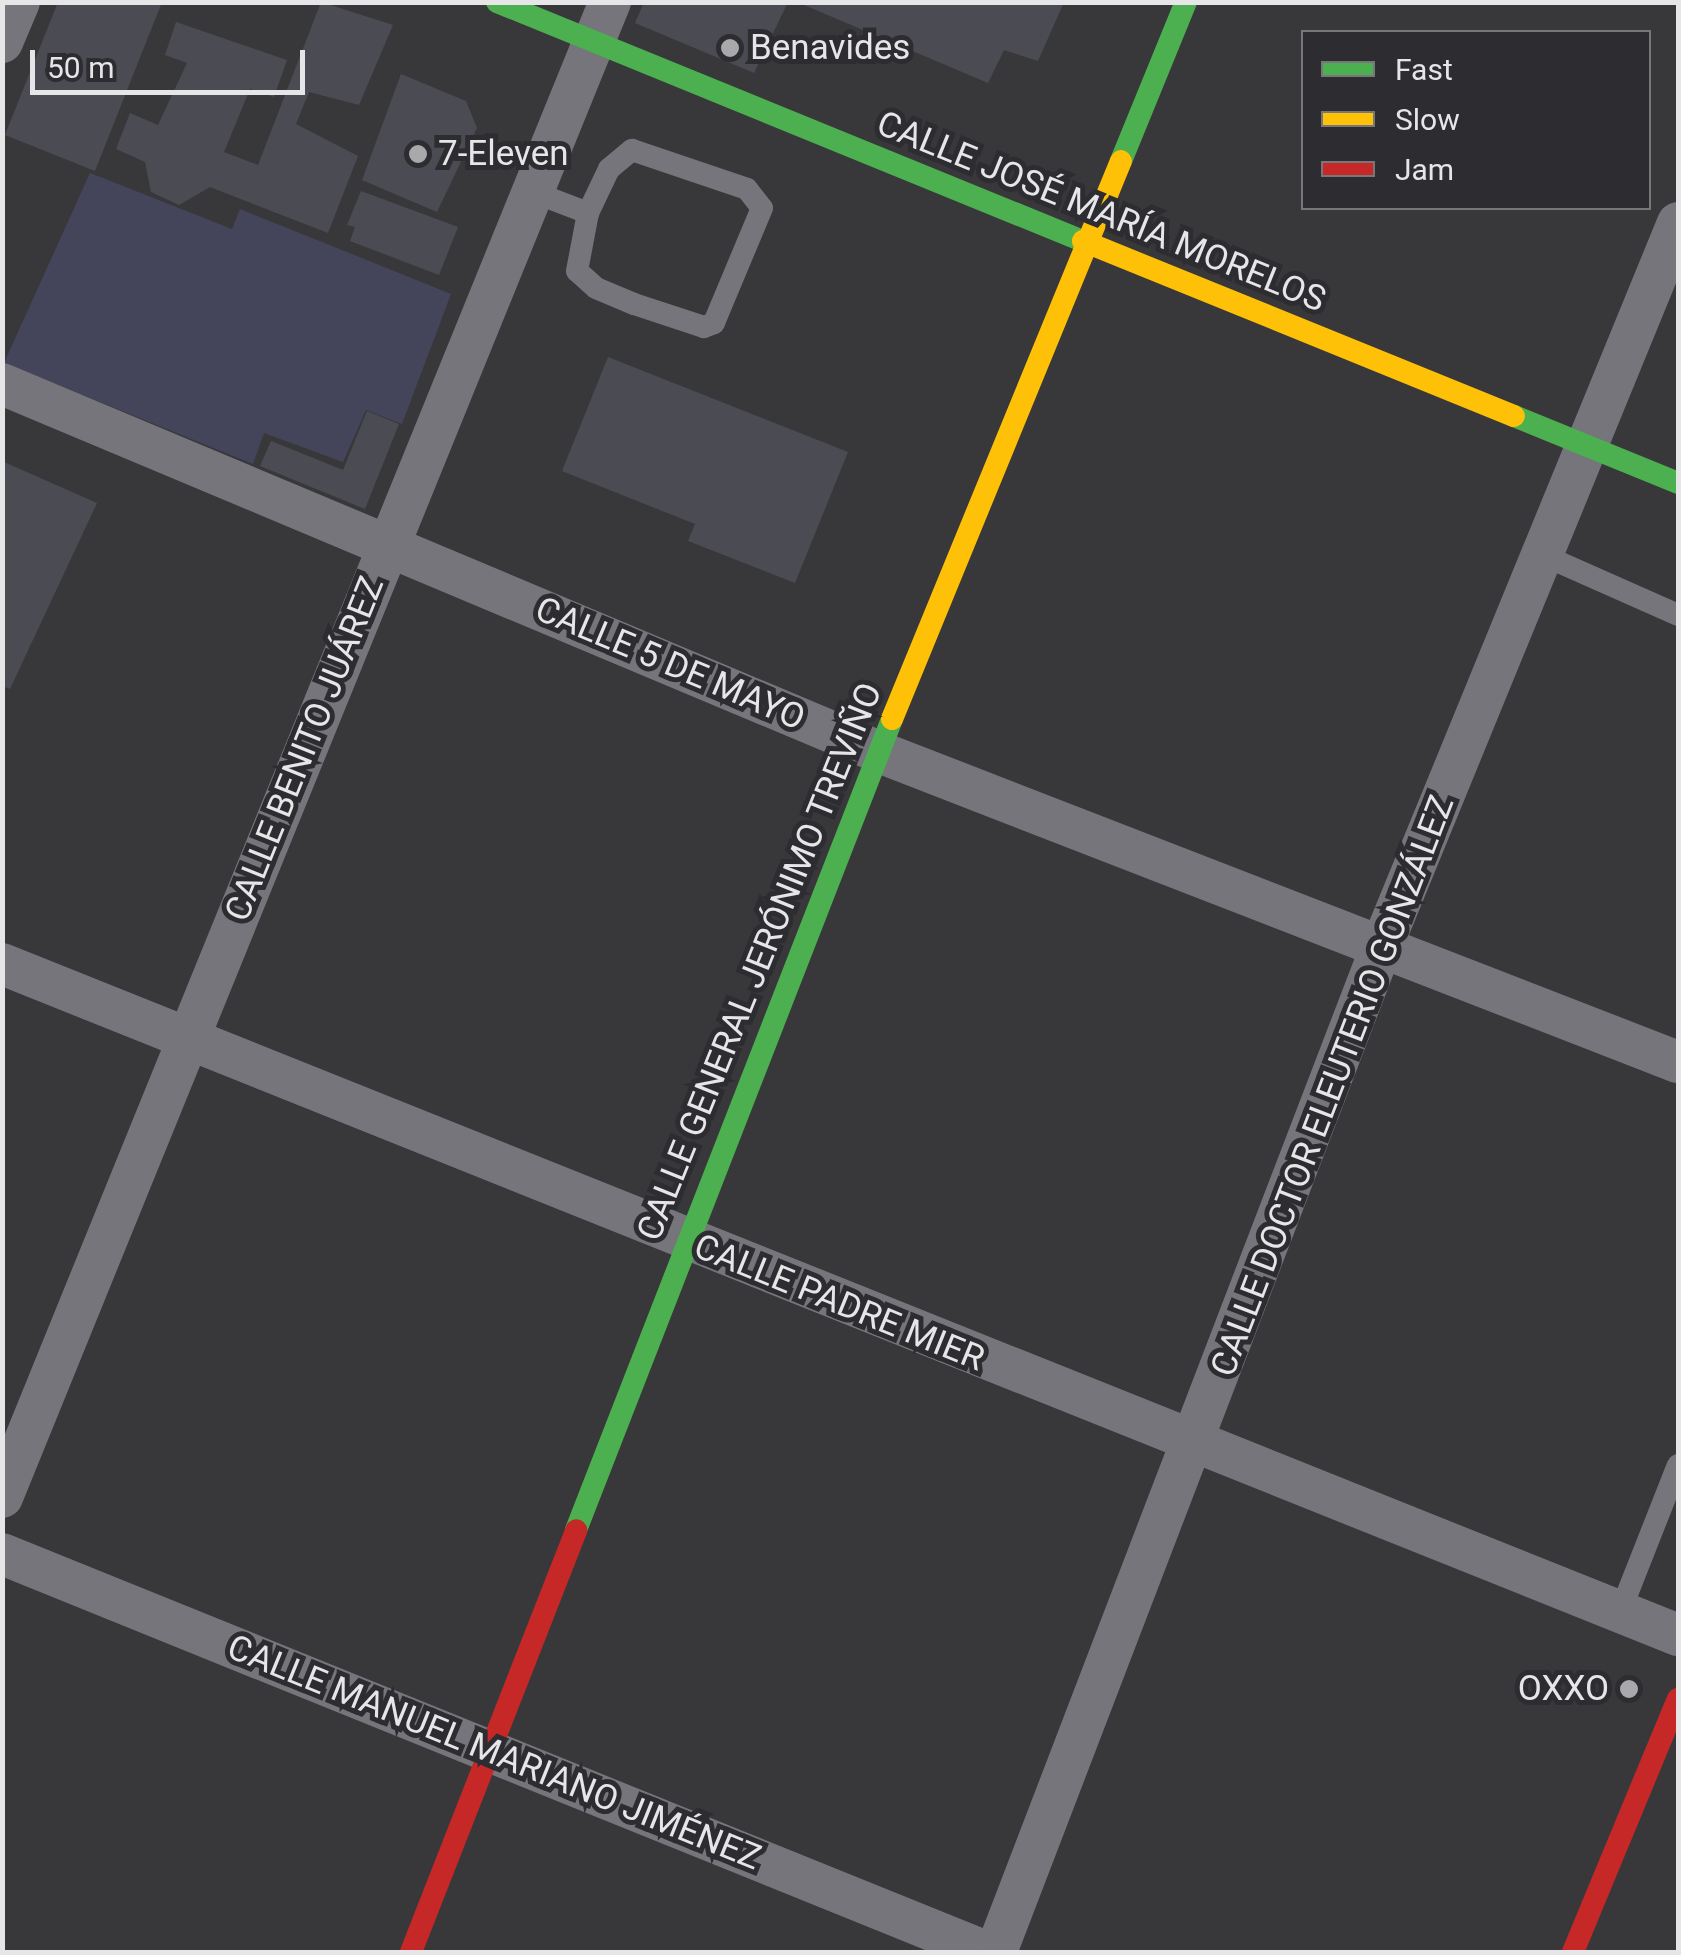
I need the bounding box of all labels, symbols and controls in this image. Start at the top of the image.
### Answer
place label: Benavides [750,27,910,69]
scale bar [35,30,310,92]
legend [1301,30,1651,210]
marker: Benavides [719,37,741,59]
text: 50 m [47,50,114,85]
text: Fast [1395,52,1453,87]
text: Slow [1395,102,1460,137]
street label: CALLE JOSÉ MARÍA MORELOS [871,103,1331,321]
place label: 7-Eleven [438,133,569,175]
marker: 7-Eleven [407,143,429,165]
text: Jam [1395,152,1454,187]
street label: CALLE BENITO JUÁREZ [217,571,393,927]
street label: CALLE 5 DE MAYO [529,588,811,740]
street label: CALLE GENERAL JERÓNIMO TREVIÑO [628,677,892,1247]
street label: CALLE DOCTOR ELEUTERIO GONZÁLEZ [1203,790,1463,1382]
street label: CALLE PADRE MIER [688,1226,990,1380]
street label: CALLE MANUEL MARIANO JIMÉNEZ [221,1626,767,1880]
place label: OXXO [1518,1668,1609,1710]
marker: OXXO [1618,1678,1640,1700]

